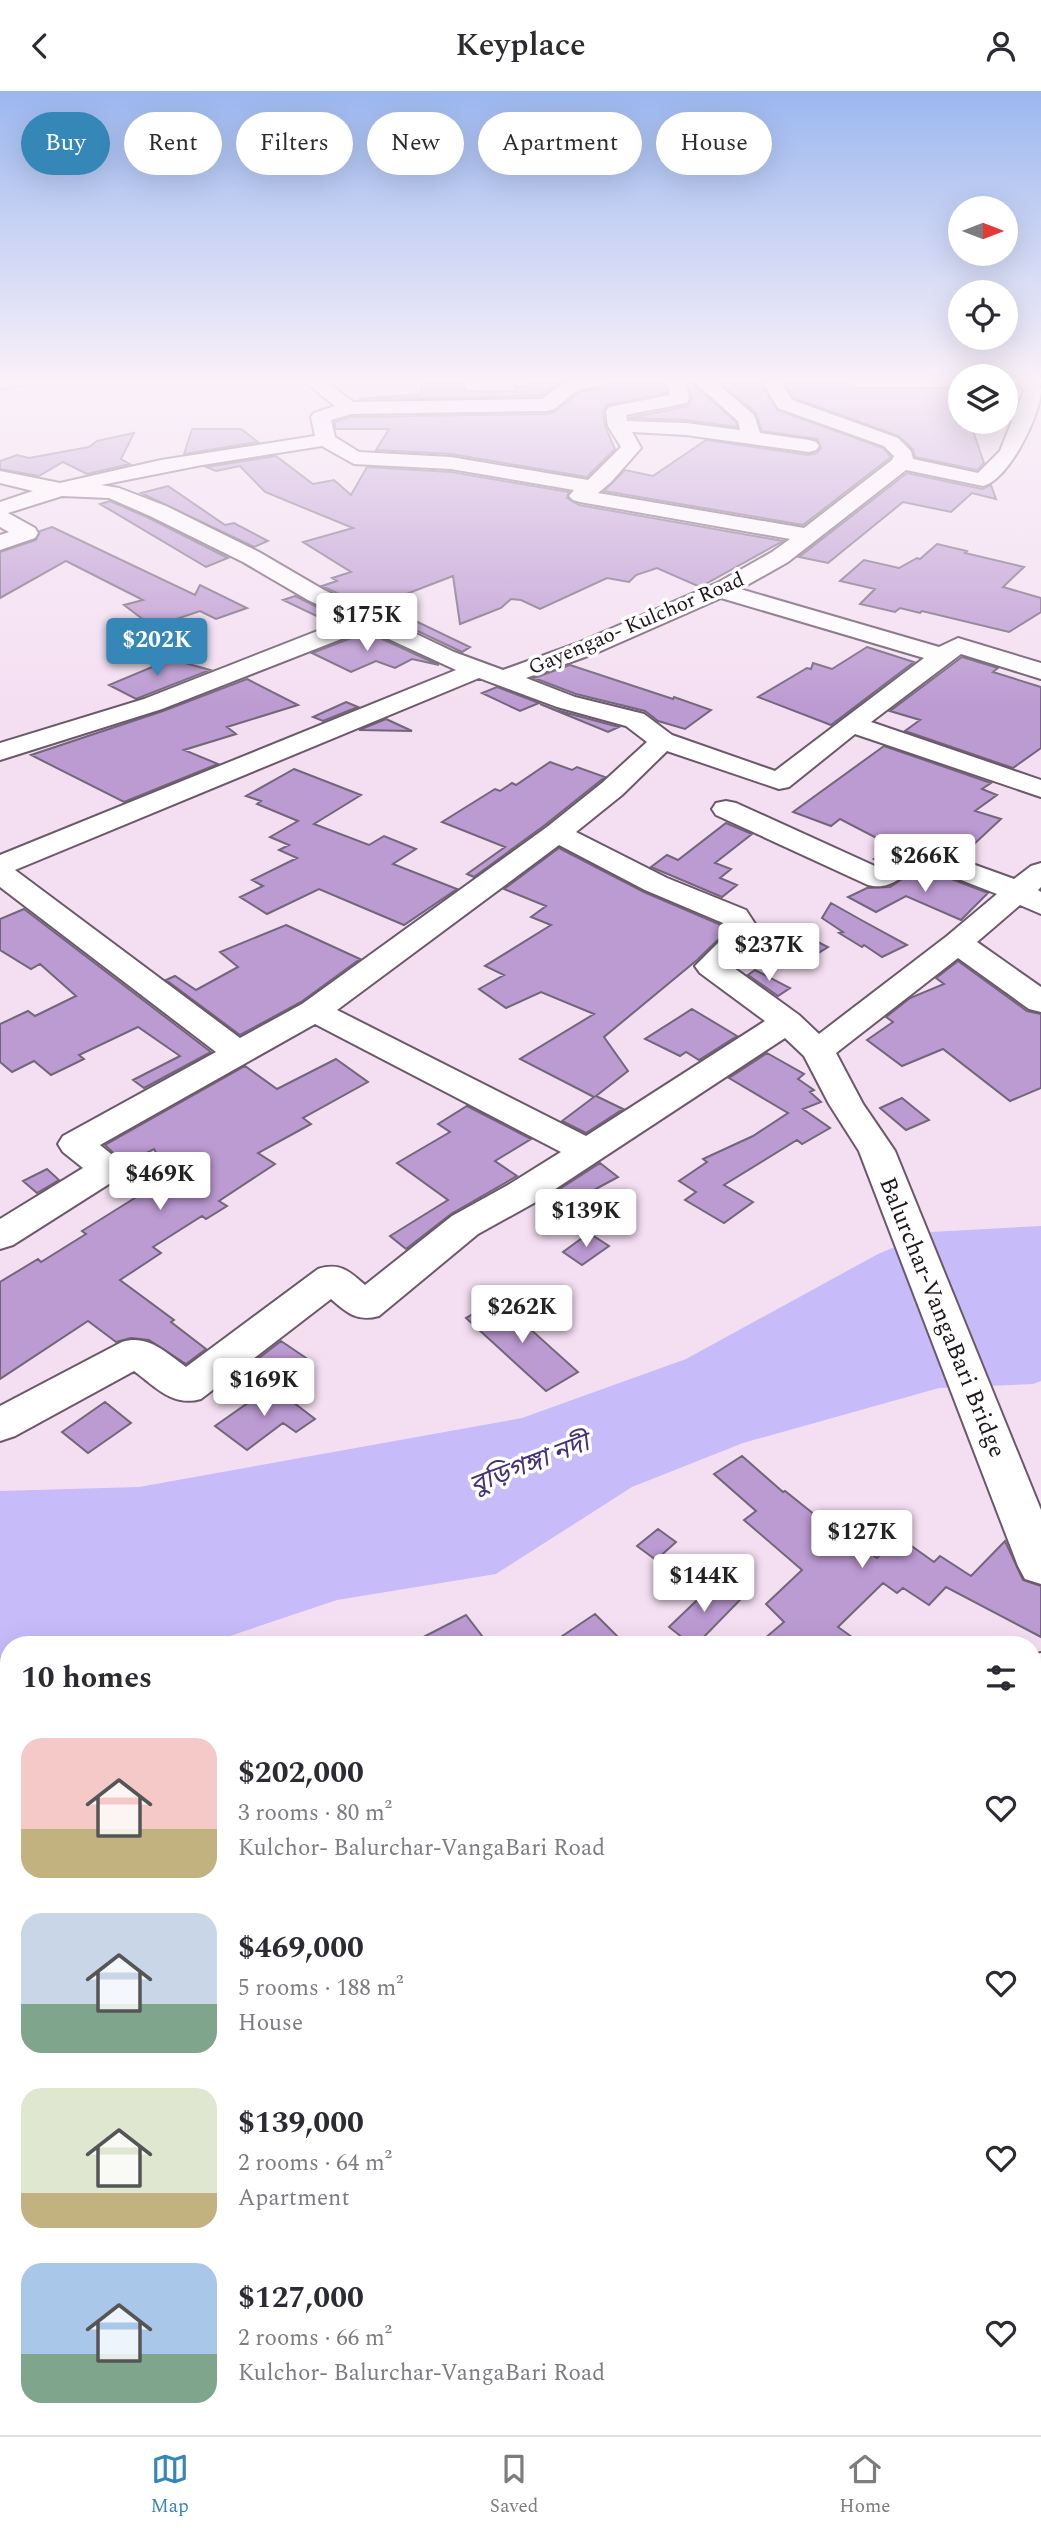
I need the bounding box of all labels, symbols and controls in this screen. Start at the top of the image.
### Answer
text: Keyplace [455,21,586,70]
icon: back [21,27,59,65]
icon: person [982,27,1020,65]
chip: Buy [21,112,110,175]
chip: Rent [124,112,222,175]
chip: Filters [236,112,353,175]
chip: New [367,112,464,175]
chip: Apartment [478,112,642,175]
chip: House [656,112,772,175]
north arrow [948,196,1018,266]
map controls [948,196,1018,434]
button: locate [948,280,1018,350]
button: layers [948,364,1018,434]
street label: Gayengao- Kulchor Road [523,564,749,684]
pin: $175K [318,594,416,653]
text: $175K [332,598,402,633]
pin: $202K [108,619,206,678]
text: $202K [122,623,192,658]
pin: $266K [876,835,974,894]
text: $266K [890,839,960,874]
pin: $237K [720,923,818,983]
text: $237K [734,928,804,963]
pin: $469K [111,1153,209,1212]
text: $469K [125,1157,195,1192]
street label: Balurchar-VangaBari Bridge [869,1172,1015,1463]
pin: $139K [537,1189,635,1249]
text: $139K [551,1194,621,1229]
pin: $262K [473,1285,571,1345]
text: $262K [487,1290,557,1325]
pin: $169K [215,1359,313,1418]
text: $169K [229,1363,299,1398]
water label: বুড়িগঙ্গা নদী [464,1421,600,1505]
pin: $127K [813,1511,911,1570]
text: $127K [827,1515,897,1550]
pin: $144K [655,1555,753,1614]
text: $144K [669,1559,739,1594]
text: 10 homes [21,1655,152,1701]
icon: filters [982,1659,1020,1697]
text: $202,000 [238,1750,364,1796]
icon: home [77,1766,161,1850]
icon: heart [982,1789,1020,1827]
text: 3 rooms · 80 m² [238,1796,392,1831]
text: Kulchor- Balurchar-VangaBari Road [238,1831,605,1866]
text: $469,000 [238,1925,364,1971]
icon: home [77,1941,161,2025]
icon: heart [982,1964,1020,2002]
text: 5 rooms · 188 m² [238,1971,404,2006]
text: House [238,2006,303,2041]
text: $139,000 [238,2100,364,2146]
icon: home [77,2116,161,2200]
icon: heart [982,2139,1020,2177]
text: 2 rooms · 64 m² [238,2146,392,2181]
text: Apartment [238,2181,350,2216]
text: $127,000 [238,2275,364,2321]
icon: home [77,2291,161,2375]
icon: heart [982,2314,1020,2352]
text: 2 rooms · 66 m² [238,2321,392,2356]
text: Kulchor- Balurchar-VangaBari Road [238,2356,605,2391]
tab: Map [150,2450,189,2521]
tab: Saved [490,2450,538,2521]
tab: Home [839,2450,891,2521]

